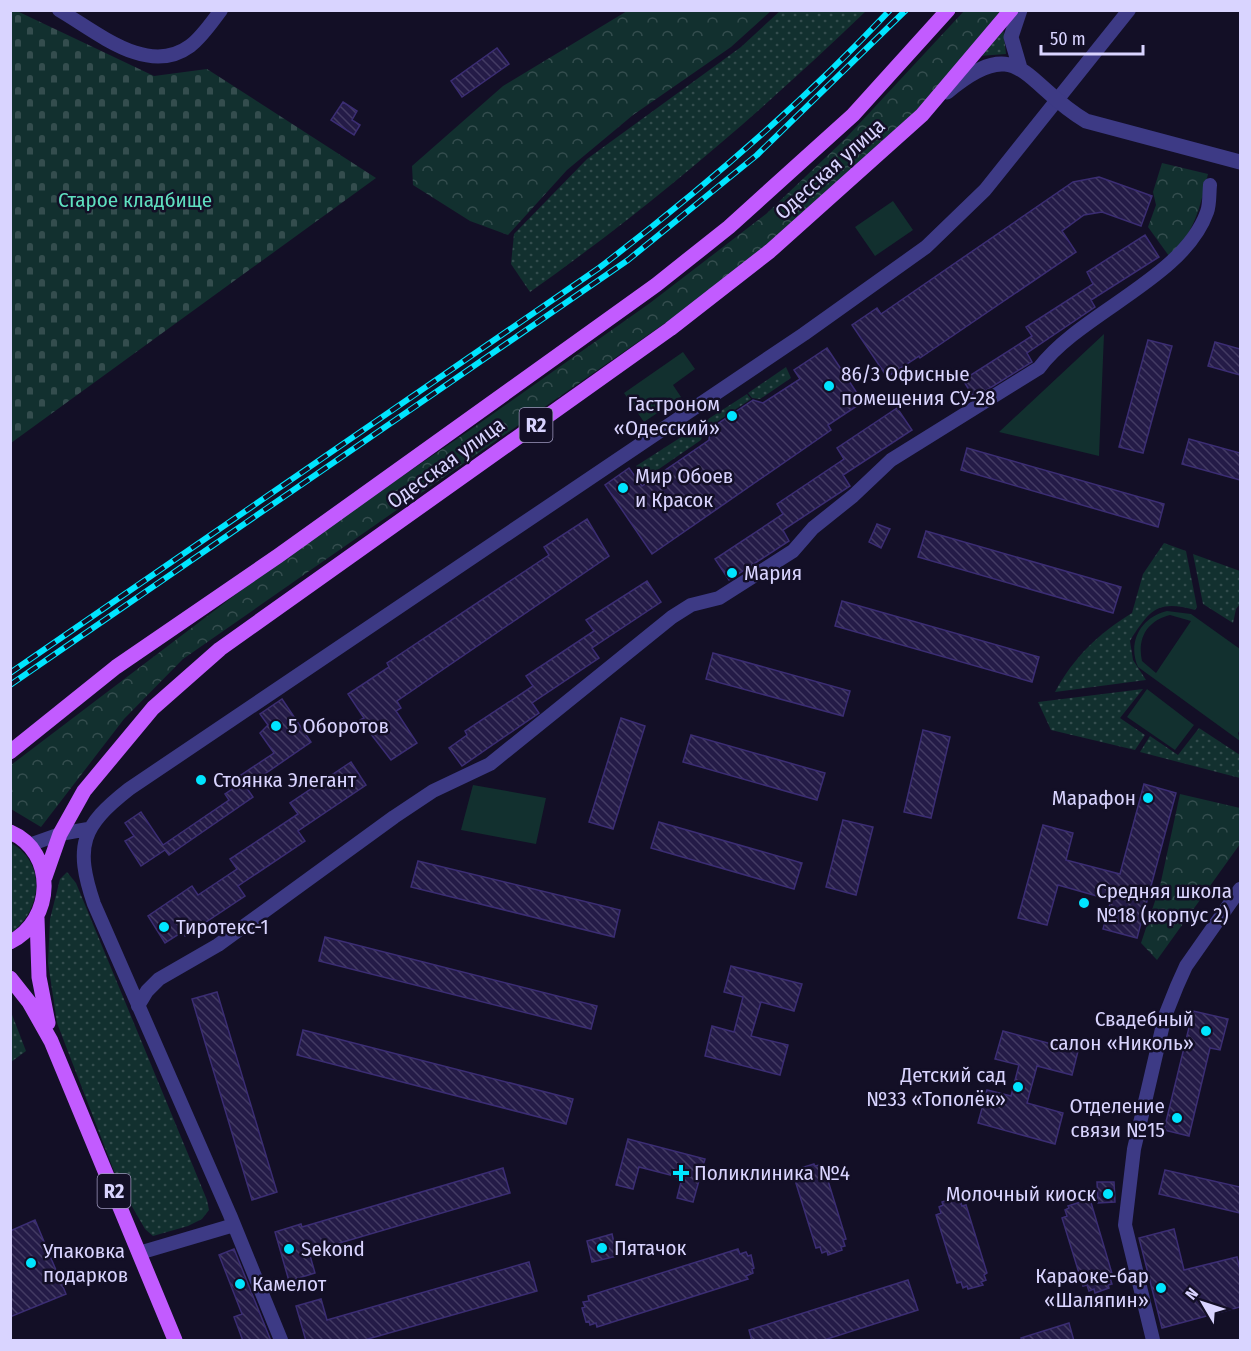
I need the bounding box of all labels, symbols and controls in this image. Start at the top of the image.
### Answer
scale bar [1041,18,1143,56]
text: 50 m [1050,28,1086,50]
street label: Одесская улица [770,113,890,225]
park label: Старое кладбище [58,187,212,213]
place label: 86/3 Офисные помещения СУ-28 [841,361,996,411]
marker: 86/3 Офисные помещения СУ-28 [822,379,836,393]
place label: Гастроном «Одесский» [614,391,720,441]
road number: R2 [520,408,552,442]
marker: Гастроном «Одесский» [725,409,739,423]
street label: Одесская улица [382,412,510,514]
place label: Мир Обоев и Красок [635,463,733,513]
marker: Мир Обоев и Красок [616,481,630,495]
place label: Мария [744,560,802,586]
marker: Мария [725,566,739,580]
place label: 5 Оборотов [288,713,389,739]
marker: 5 Оборотов [269,719,283,733]
place label: Стоянка Элегант [213,767,357,793]
marker: Стоянка Элегант [194,773,208,787]
place label: Марафон [1052,785,1136,811]
marker: Марафон [1141,791,1155,805]
place label: Средняя школа №18 (корпус 2) [1096,878,1232,928]
marker: Средняя школа №18 (корпус 2) [1077,896,1091,910]
place label: Тиротекс-1 [176,914,269,940]
marker: Тиротекс-1 [157,920,171,934]
place label: Свадебный салон «Николь» [1049,1006,1194,1056]
marker: Свадебный салон «Николь» [1199,1024,1213,1038]
place label: Детский сад №33 «Тополёк» [866,1062,1006,1112]
marker: Детский сад №33 «Тополёк» [1011,1080,1025,1094]
place label: Отделение связи №15 [1070,1093,1165,1143]
marker: Отделение связи №15 [1170,1111,1184,1125]
place label: Поликлиника №4 [694,1160,850,1186]
marker: Поликлиника №4 [672,1164,690,1182]
road number: R2 [98,1174,130,1208]
place label: Молочный киоск [946,1181,1096,1207]
marker: Молочный киоск [1101,1187,1115,1201]
place label: Пятачок [614,1235,687,1261]
place label: Sekond [301,1236,365,1262]
place label: Упаковка подарков [42,1238,128,1288]
marker: Пятачок [595,1241,609,1255]
marker: Sekond [282,1242,296,1256]
marker: Упаковка подарков [24,1256,38,1270]
place label: Караоке-бар «Шаляпин» [1035,1263,1149,1313]
place label: Камелот [252,1271,327,1297]
north arrow [1173,1273,1233,1333]
marker: Камелот [233,1277,247,1291]
marker: Караоке-бар «Шаляпин» [1154,1281,1168,1295]
text: N [1181,1284,1202,1304]

